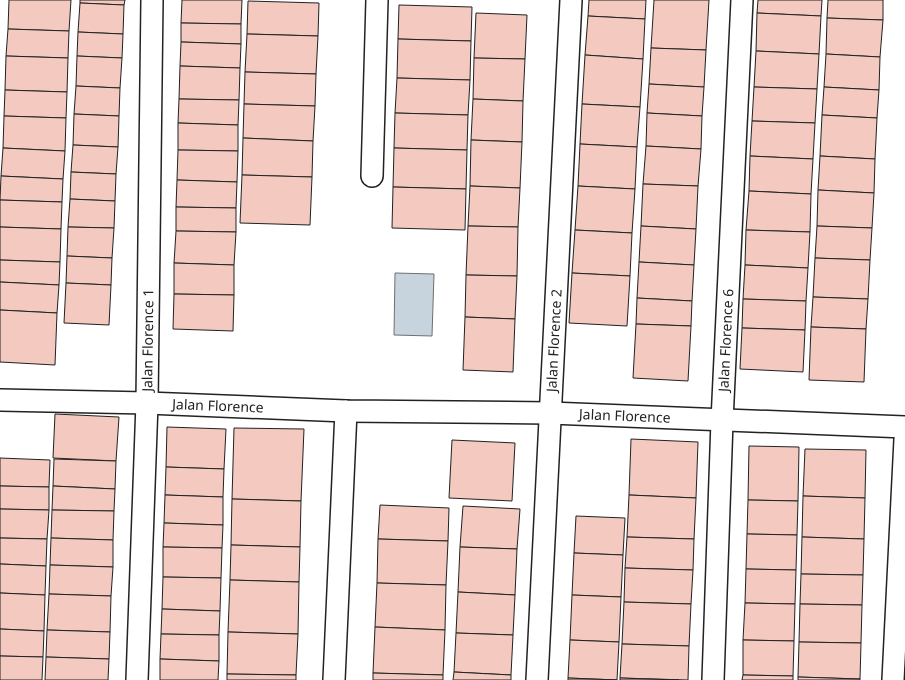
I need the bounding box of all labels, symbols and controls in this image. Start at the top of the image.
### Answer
street label: Jalan Florence 1 [137,288,157,394]
street label: Jalan Florence 2 [541,288,566,394]
street label: Jalan Florence 6 [713,288,737,394]
street label: Jalan Florence [170,394,264,417]
street label: Jalan Florence [577,404,671,427]

